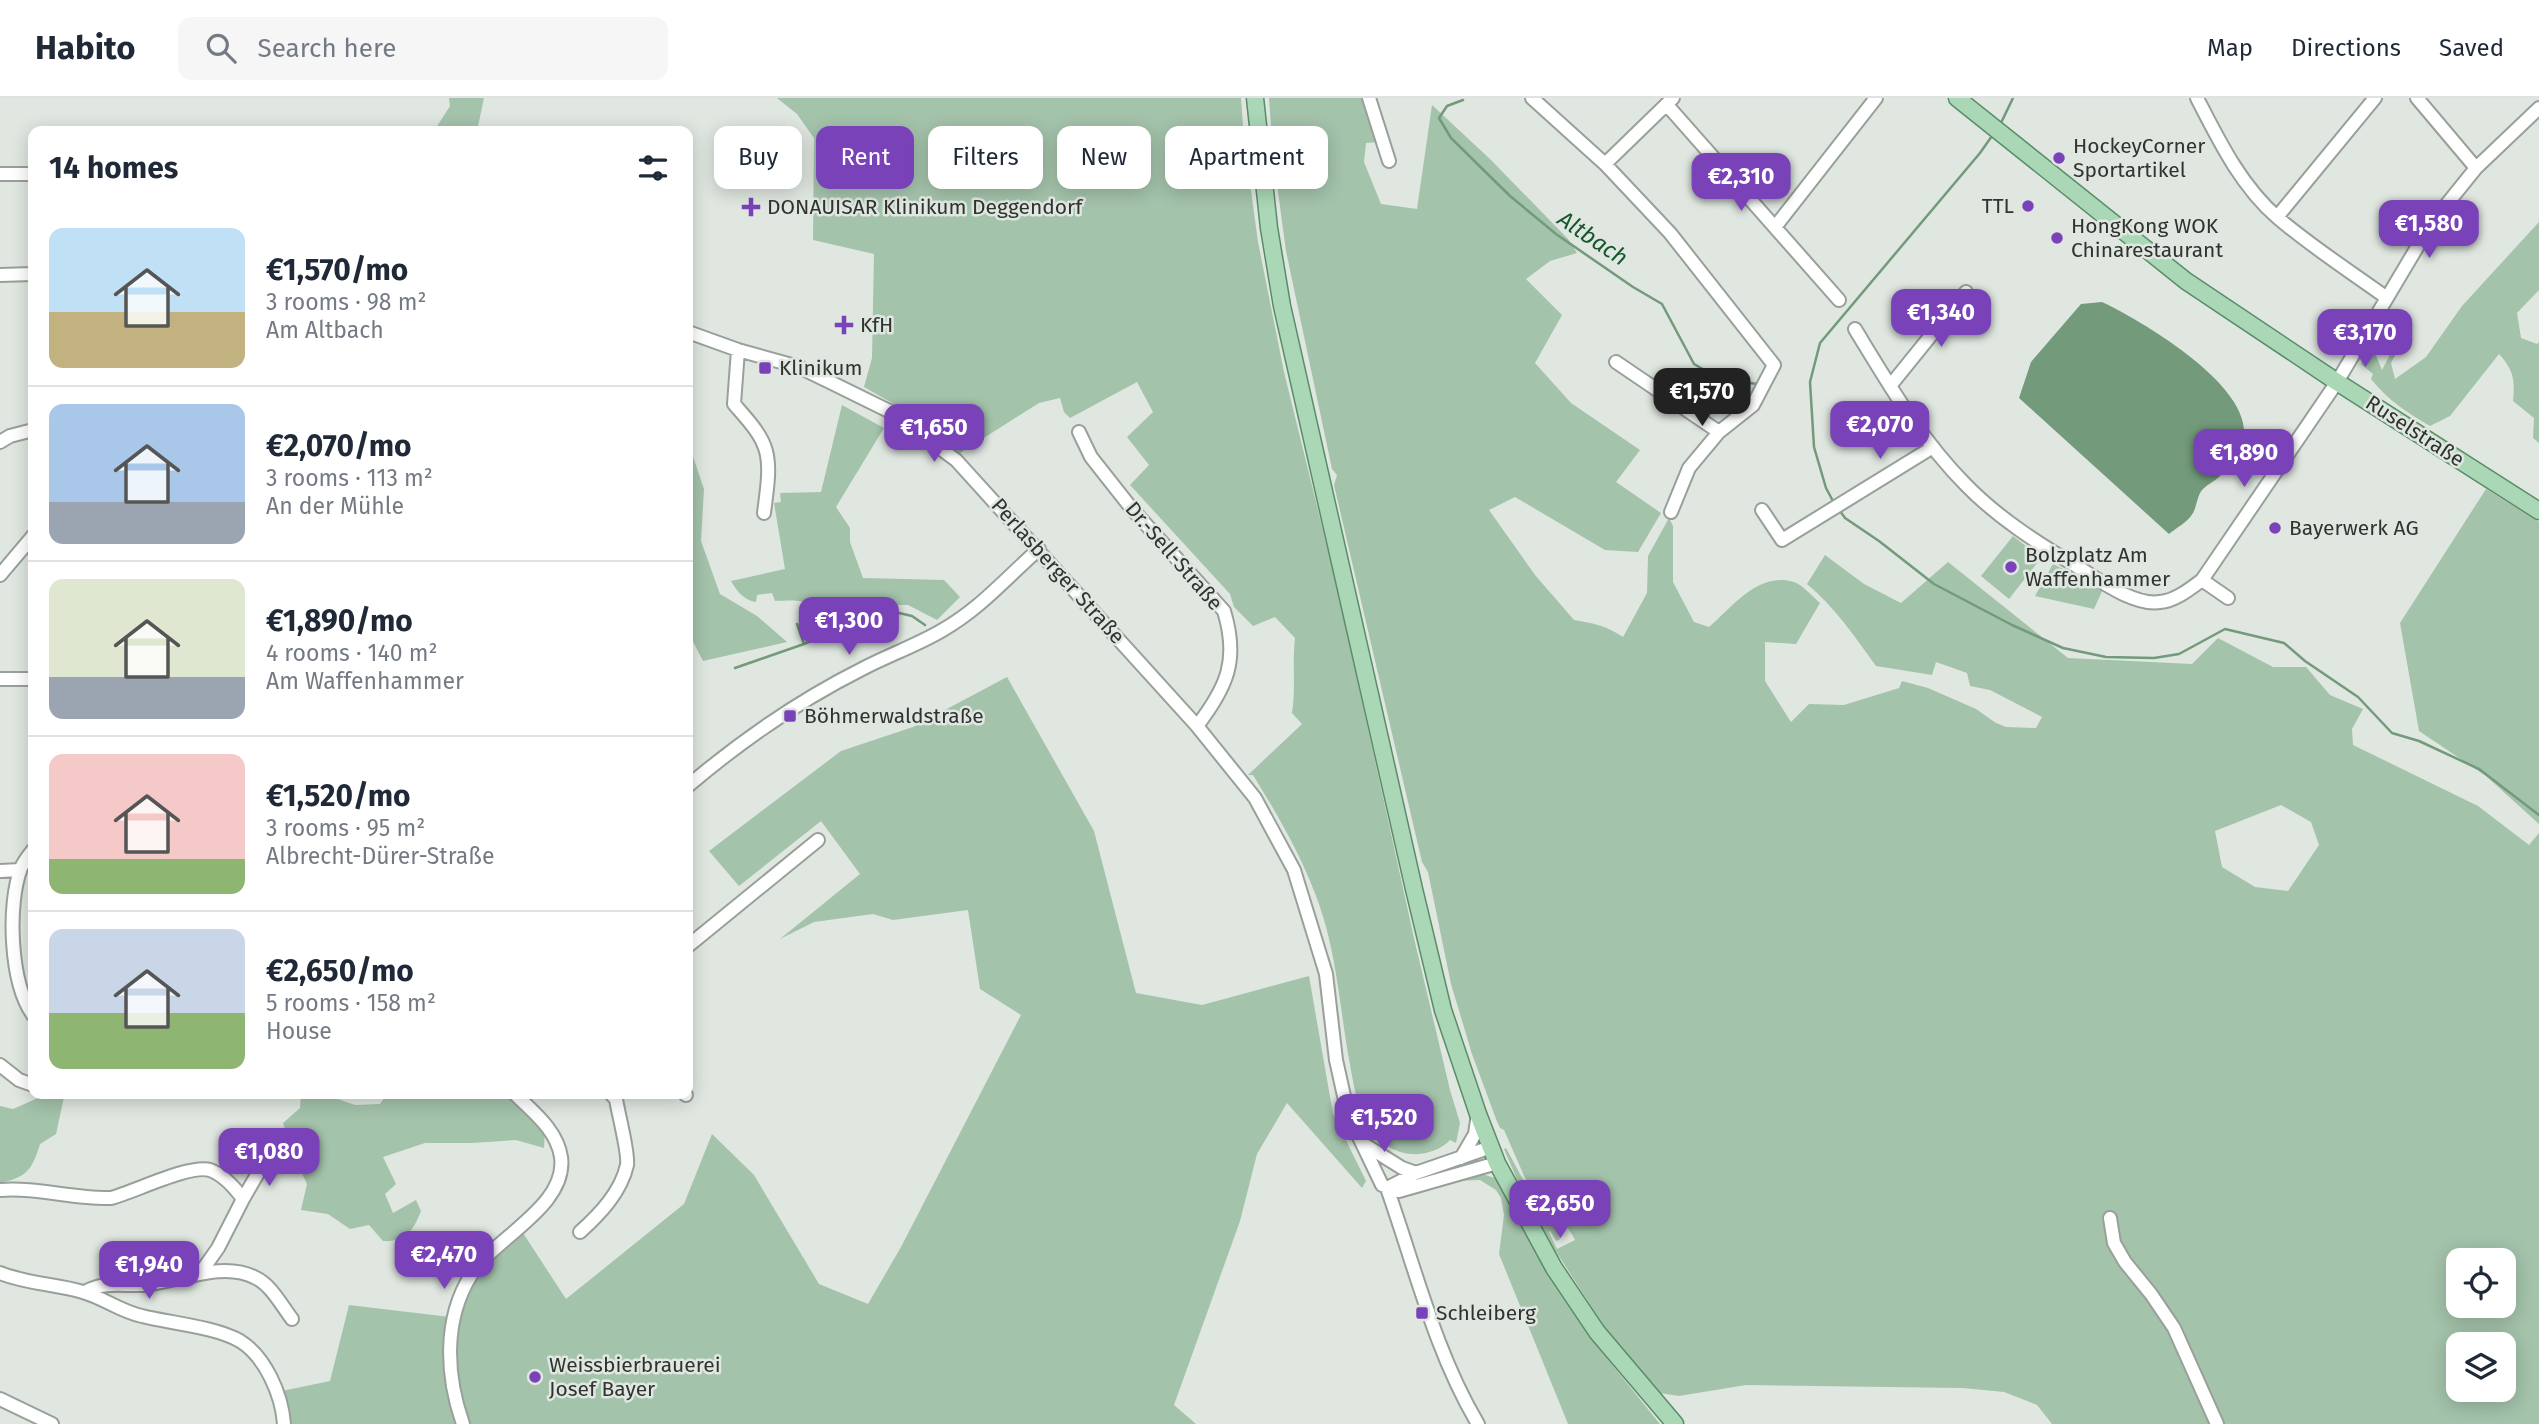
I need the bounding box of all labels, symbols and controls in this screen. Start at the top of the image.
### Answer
search box [178,17,668,80]
text: Habito [35,28,136,68]
icon: search [202,29,240,67]
text: Search here [258,33,396,64]
text: Map [2207,34,2253,62]
text: Directions [2291,34,2401,62]
text: Saved [2439,34,2504,62]
chip: Buy [714,126,802,189]
chip: Rent [816,126,914,189]
chip: Filters [928,126,1043,189]
chip: New [1057,126,1151,189]
chip: Apartment [1165,126,1328,189]
place label: HockeyCorner Sportartikel [2073,133,2205,183]
icon: filters [634,149,672,187]
text: 14 homes [49,150,178,186]
marker: HockeyCorner Sportartikel [2051,150,2067,166]
pin: €2,310 [1684,153,1798,213]
text: €2,310 [1708,162,1774,190]
place label: TTL [1982,193,2015,219]
place label: DONAUISAR Klinikum Deggendorf [767,194,1084,220]
marker: DONAUISAR Klinikum Deggendorf [741,197,761,217]
marker: TTL [2020,198,2036,214]
pin: €1,580 [2372,200,2486,260]
water label: Altbach [1552,204,1633,272]
text: €1,580 [2395,209,2463,237]
place label: HongKong WOK Chinarestaurant [2071,213,2223,263]
marker: HongKong WOK Chinarestaurant [2049,230,2065,246]
text: €1,570/mo [266,252,408,288]
icon: home [105,256,189,340]
text: 3 rooms · 98 m² [266,288,426,316]
pin: €1,340 [1884,289,1998,349]
text: €1,340 [1907,298,1975,326]
pin: €3,170 [2308,310,2422,369]
place label: KfH [860,312,893,338]
marker: KfH [834,315,854,335]
text: Am Altbach [266,316,384,344]
text: €3,170 [2333,318,2397,346]
place label: Klinikum [779,355,863,381]
marker: Klinikum [757,360,773,376]
pin: €1,570 [1645,368,1759,428]
text: €1,570 [1670,377,1734,405]
street label: Ruselstraße [2361,389,2469,473]
pin: €2,070 [1823,402,1937,461]
pin: €1,650 [877,404,991,464]
text: €2,070 [1846,410,1914,438]
text: €1,650 [900,413,968,441]
text: €2,070/mo [266,428,412,464]
pin: €1,890 [2187,430,2301,489]
icon: home [105,432,189,516]
text: €1,890 [2210,438,2278,466]
text: 3 rooms · 113 m² [266,464,433,492]
text: An der Mühle [266,492,404,520]
street label: Perlasberger Straße [986,493,1130,649]
street label: Dr.-Sell-Straße [1120,496,1228,616]
place label: Bayerwerk AG [2289,515,2419,541]
marker: Bayerwerk AG [2267,520,2283,536]
place label: Bolzplatz Am Waffenhammer [2025,542,2170,592]
marker: Bolzplatz Am Waffenhammer [2003,559,2019,575]
pin: €1,300 [792,598,906,657]
text: €1,890/mo [266,603,413,639]
text: €1,300 [815,606,883,634]
icon: home [105,607,189,691]
text: 4 rooms · 140 m² [266,639,437,667]
text: Am Waffenhammer [266,667,464,695]
place label: Böhmerwaldstraße [804,703,984,729]
marker: Böhmerwaldstraße [782,708,798,724]
text: €1,520/mo [266,778,411,814]
icon: home [105,782,189,866]
text: 3 rooms · 95 m² [266,814,425,842]
text: Albrecht-Dürer-Straße [266,842,494,870]
text: €2,650/mo [266,953,414,989]
icon: home [105,957,189,1041]
text: 5 rooms · 158 m² [266,989,436,1017]
text: House [266,1017,332,1045]
pin: €1,520 [1327,1094,1441,1154]
text: €1,520 [1351,1103,1417,1131]
pin: €1,080 [212,1128,326,1188]
text: €1,080 [234,1137,304,1165]
pin: €2,650 [1503,1180,1617,1240]
text: €2,650 [1525,1189,1595,1217]
pin: €2,470 [387,1232,501,1291]
text: €2,470 [411,1240,477,1268]
pin: €1,940 [92,1242,206,1301]
map controls [2446,1248,2516,1402]
button: locate [2446,1248,2516,1318]
text: €1,940 [115,1250,183,1278]
place label: Schleiberg [1436,1300,1536,1326]
marker: Schleiberg [1414,1305,1430,1321]
button: layers [2446,1332,2516,1402]
place label: Weissbierbrauerei Josef Bayer [549,1352,721,1402]
marker: Weissbierbrauerei Josef Bayer [527,1369,543,1385]

